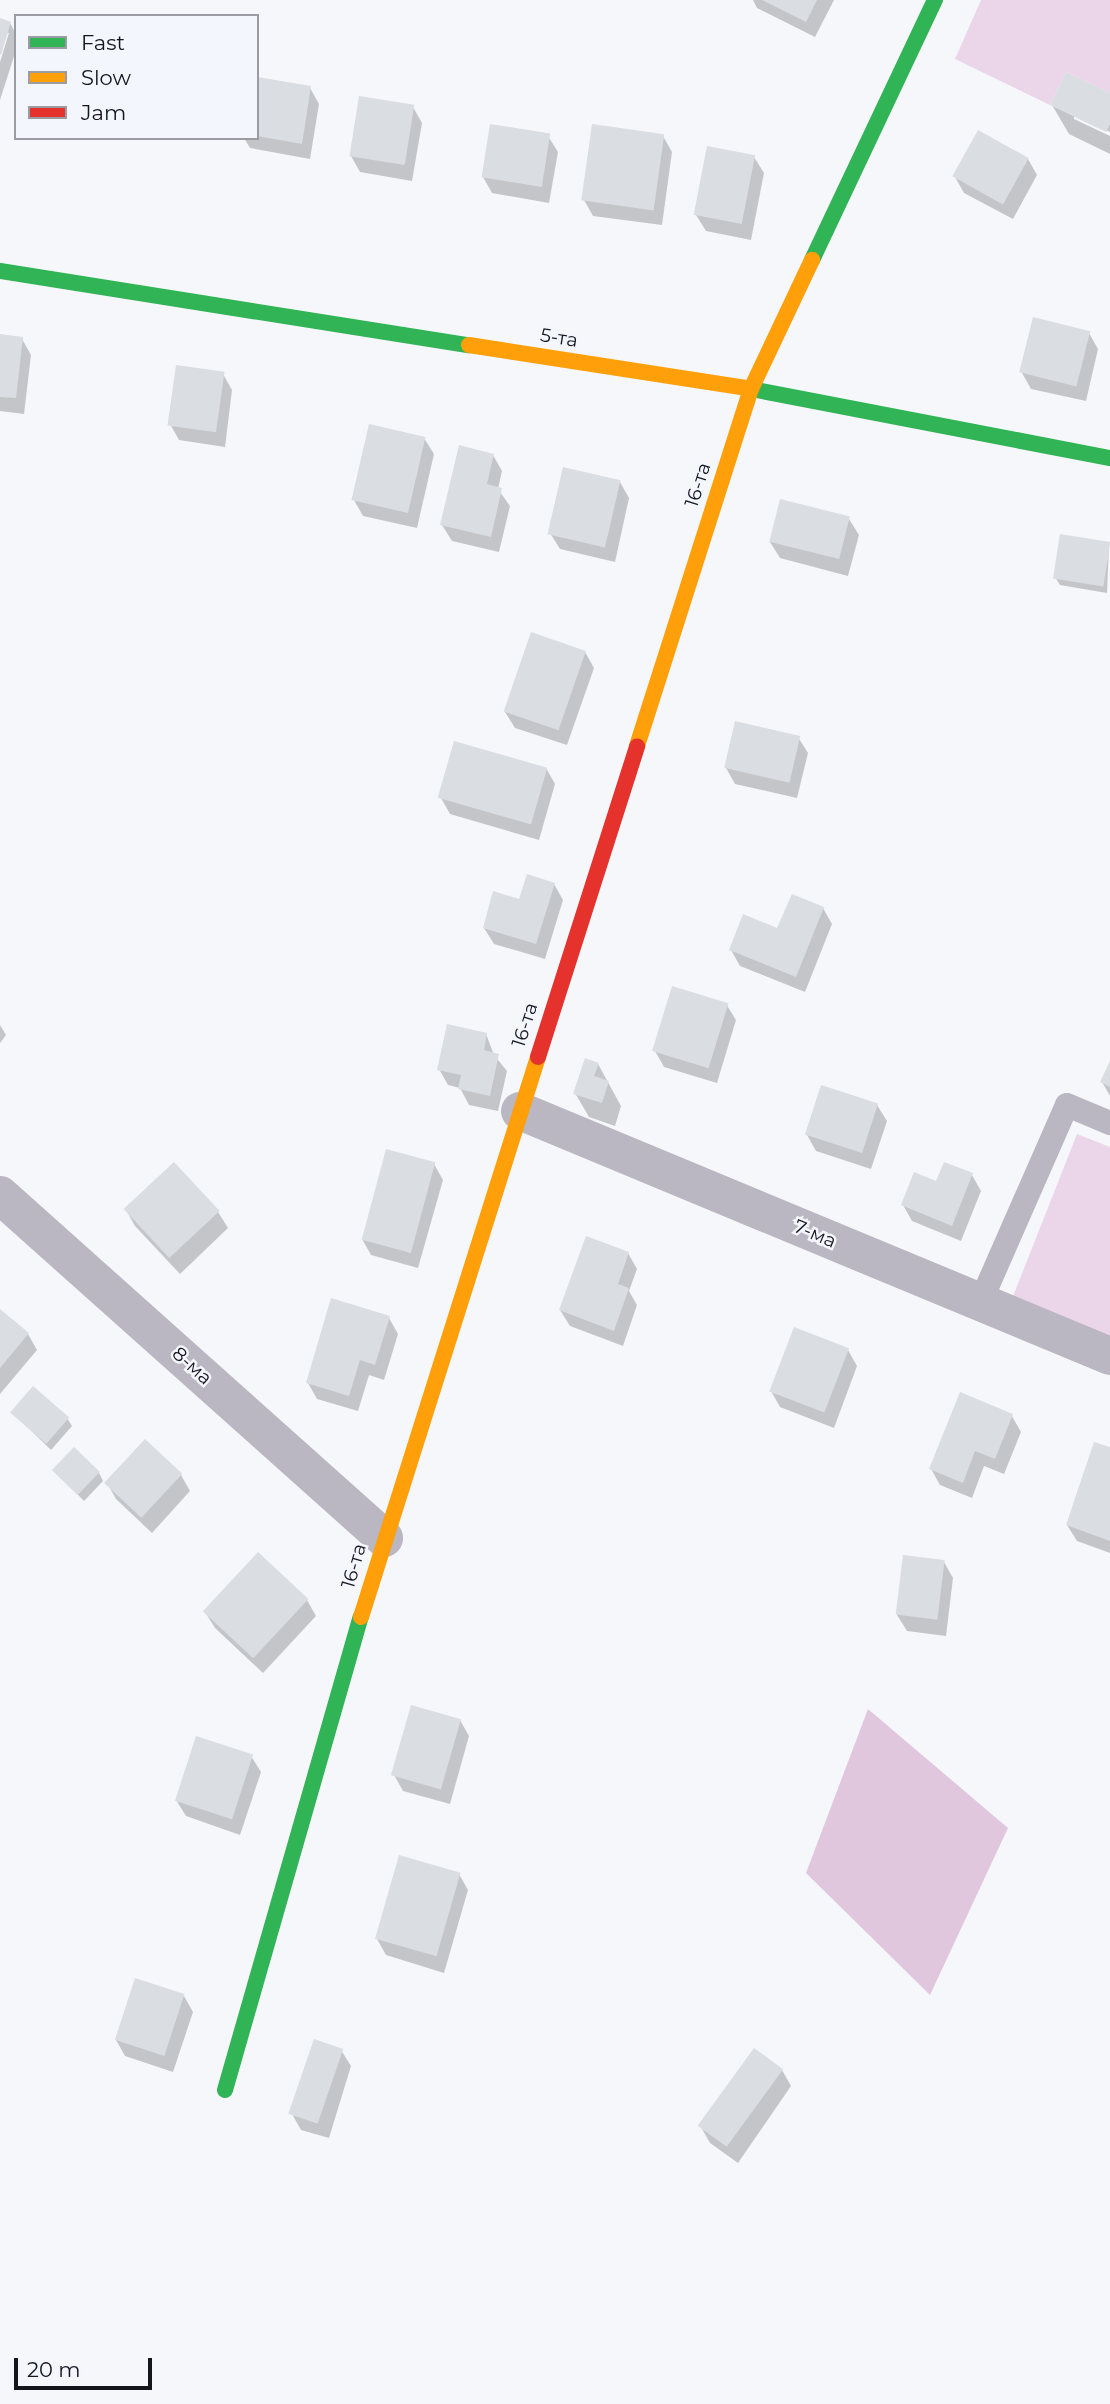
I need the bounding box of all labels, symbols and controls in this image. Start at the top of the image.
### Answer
legend [14,14,259,140]
text: Fast [81,30,125,55]
text: Slow [81,65,131,90]
text: Jam [81,100,126,125]
street label: 5-та [539,324,579,352]
street label: 16-та [680,460,716,510]
street label: 16-та [507,1000,543,1050]
street label: 7-ма [790,1215,840,1253]
street label: 8-ма [167,1342,217,1390]
street label: 16-та [337,1541,371,1591]
scale bar [18,2344,156,2388]
text: 20 m [27,2357,81,2382]

